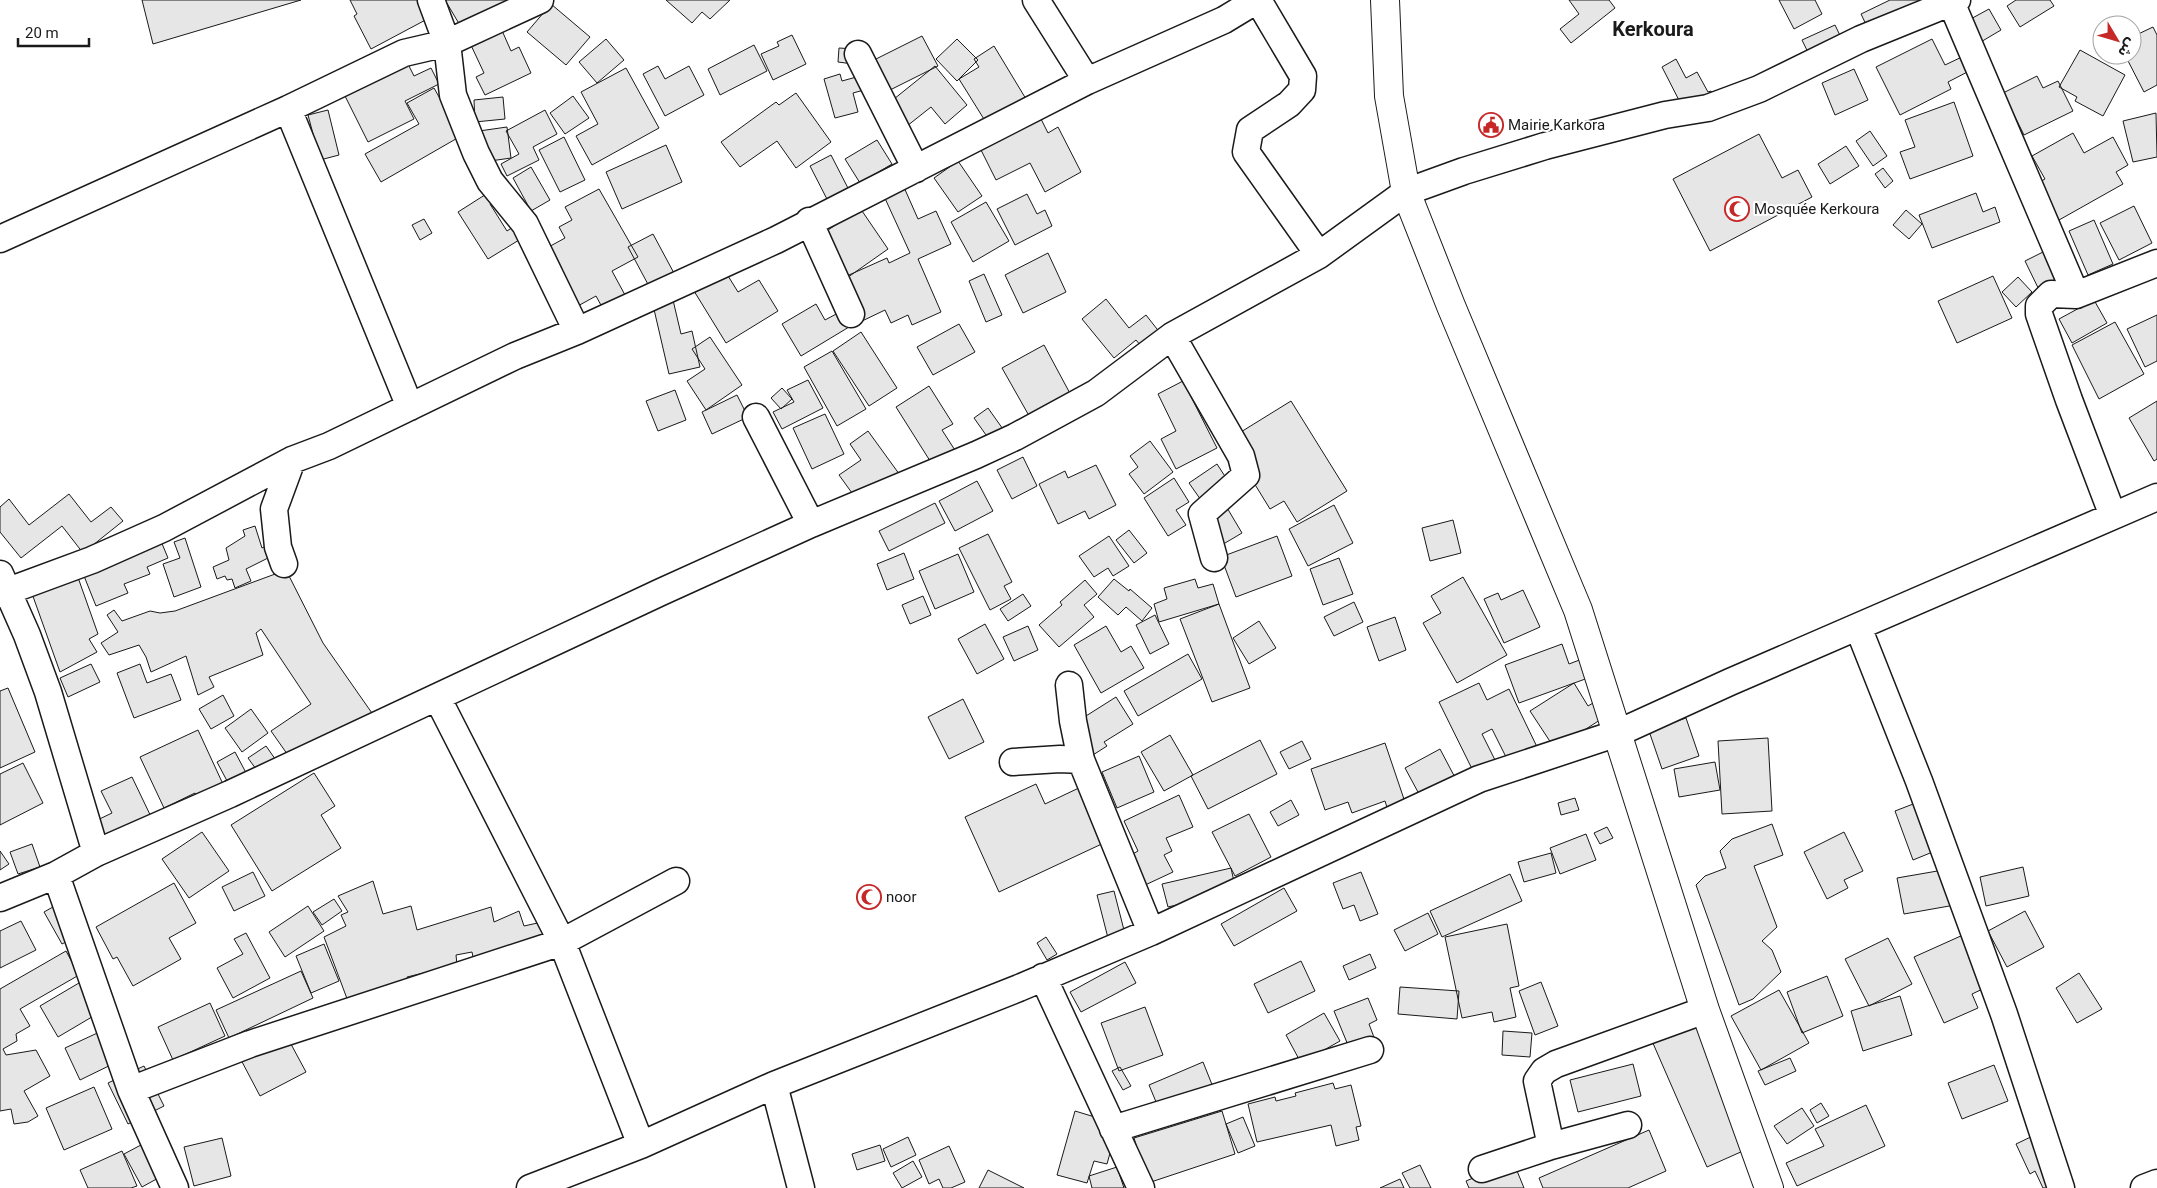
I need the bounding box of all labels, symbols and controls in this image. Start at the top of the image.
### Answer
scale bar [18,15,89,47]
north arrow [2092,15,2142,65]
district label: Kerkoura [1612,17,1694,41]
text: 20 m [25,24,59,42]
text: ش [2115,36,2139,60]
public building icon: Mairie Karkora [1478,112,1504,138]
place label: Mairie Karkora [1508,116,1605,134]
mosque icon: Mosquée Kerkoura [1724,196,1750,222]
place label: Mosquée Kerkoura [1754,200,1879,218]
mosque icon: noor [856,884,882,910]
place label: noor [886,888,916,906]

